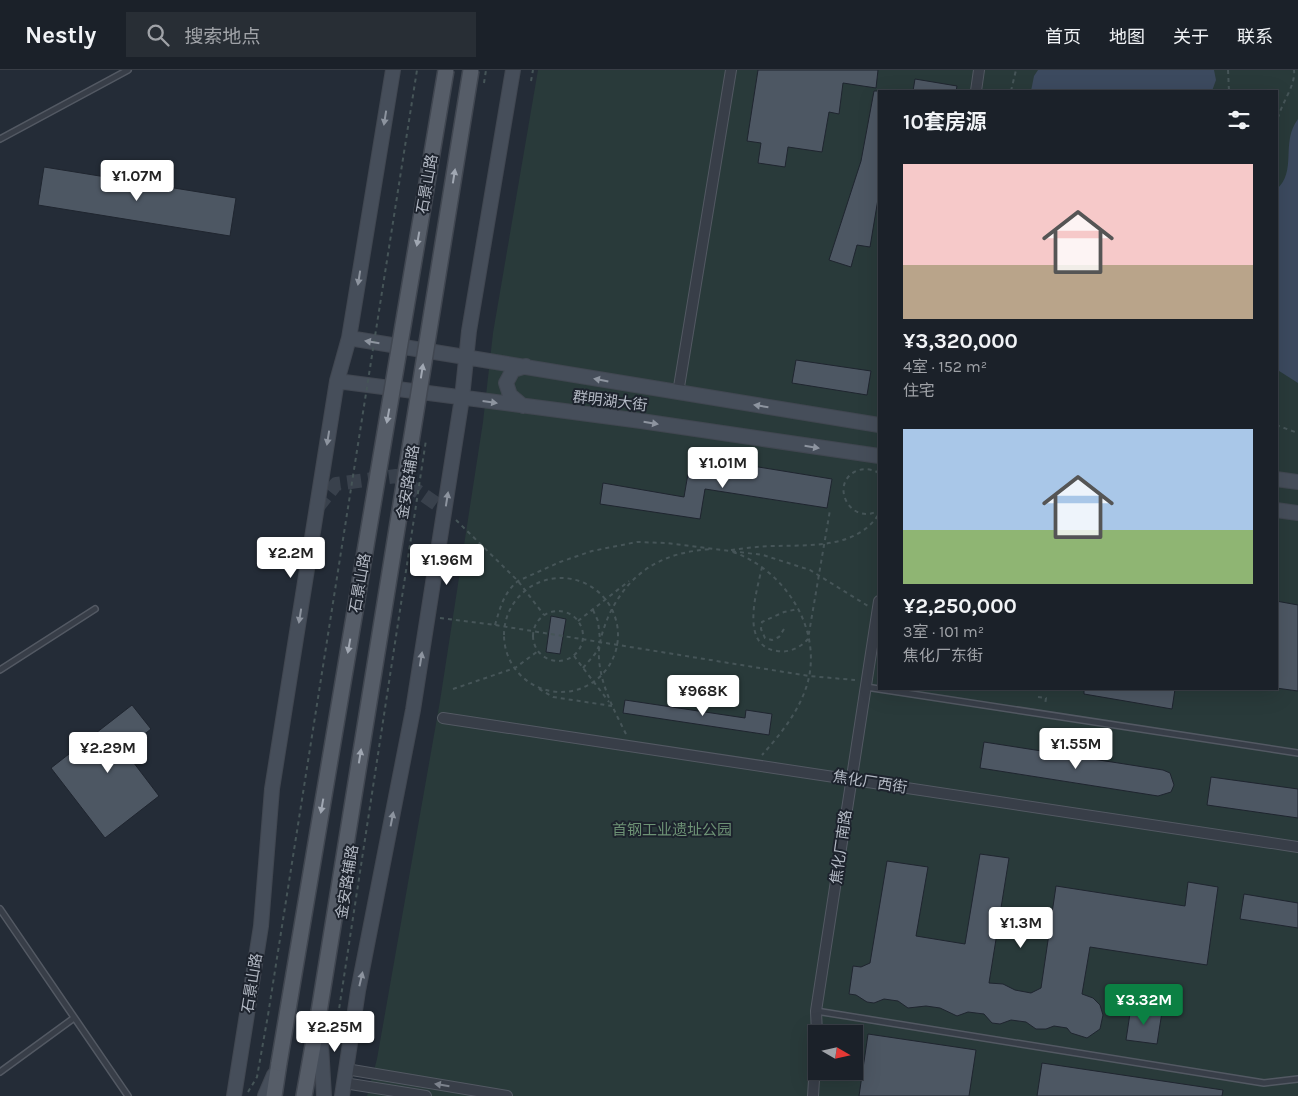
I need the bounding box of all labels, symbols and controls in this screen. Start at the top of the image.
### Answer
search box [126,12,476,57]
text: Nestly [25,21,96,49]
icon: search [144,21,172,49]
text: 搜索地点 [184,26,260,48]
text: 首页 [1045,26,1081,48]
text: 地图 [1109,26,1145,48]
text: 关于 [1173,26,1209,48]
text: 联系 [1237,26,1273,48]
icon: filters [1225,106,1253,134]
one-way arrow [381,110,389,126]
text: 10套房源 [903,110,987,134]
street label: 石景山路 [413,153,441,215]
pin: ¥1.07M [96,160,178,202]
text: ¥1.07M [112,166,162,185]
one-way arrow [450,168,458,184]
icon: home [1033,197,1123,287]
one-way arrow [413,231,421,247]
one-way arrow [354,271,362,287]
text: ¥3,320,000 [903,329,1018,353]
one-way arrow [363,337,379,345]
text: 4室 · 152 m² [903,357,987,376]
one-way arrow [419,363,427,379]
one-way arrow [593,375,609,383]
text: 住宅 [903,381,935,400]
street label: 群明湖大街 [572,387,648,415]
one-way arrow [482,398,498,406]
one-way arrow [753,402,769,410]
one-way arrow [383,409,391,425]
one-way arrow [643,419,659,427]
one-way arrow [324,430,332,446]
street label: 金安路辅路 [393,444,423,520]
one-way arrow [804,444,820,452]
pin: ¥1.01M [682,446,764,489]
text: ¥1.01M [699,453,747,472]
icon: home [1033,462,1123,552]
one-way arrow [443,491,451,507]
pin: ¥2.2M [256,536,326,579]
text: ¥2.2M [268,543,314,562]
pin: ¥1.96M [406,544,488,586]
text: ¥1.96M [421,550,473,569]
street label: 石景山路 [346,552,374,614]
text: ¥2,250,000 [903,594,1017,618]
one-way arrow [296,608,304,624]
text: 3室 · 101 m² [903,622,984,641]
one-way arrow [345,638,353,654]
text: 焦化厂东街 [903,646,983,665]
one-way arrow [417,651,425,667]
pin: ¥968K [668,674,738,717]
text: ¥968K [678,681,728,700]
pin: ¥1.55M [1035,728,1117,770]
pin: ¥2.29M [67,732,149,774]
text: ¥1.55M [1050,734,1102,753]
text: ¥2.29M [80,738,136,757]
one-way arrow [357,748,365,764]
street label: 焦化厂西街 [832,767,908,797]
one-way arrow [318,798,326,814]
street label: 焦化厂南路 [827,809,855,885]
one-way arrow [389,811,397,827]
park label: 首钢工业遗址公园 [612,821,732,839]
street label: 金安路辅路 [332,844,362,920]
pin: ¥1.3M [986,906,1056,949]
text: ¥1.3M [1000,913,1042,932]
street label: 石景山路 [238,952,266,1014]
one-way arrow [357,971,365,986]
pin: ¥3.32M [1103,984,1185,1026]
text: ¥3.32M [1116,990,1172,1009]
pin: ¥2.25M [294,1010,376,1053]
text: ¥2.25M [307,1017,363,1036]
north arrow [808,1025,862,1080]
map controls [808,1025,863,1080]
one-way arrow [433,1081,449,1089]

